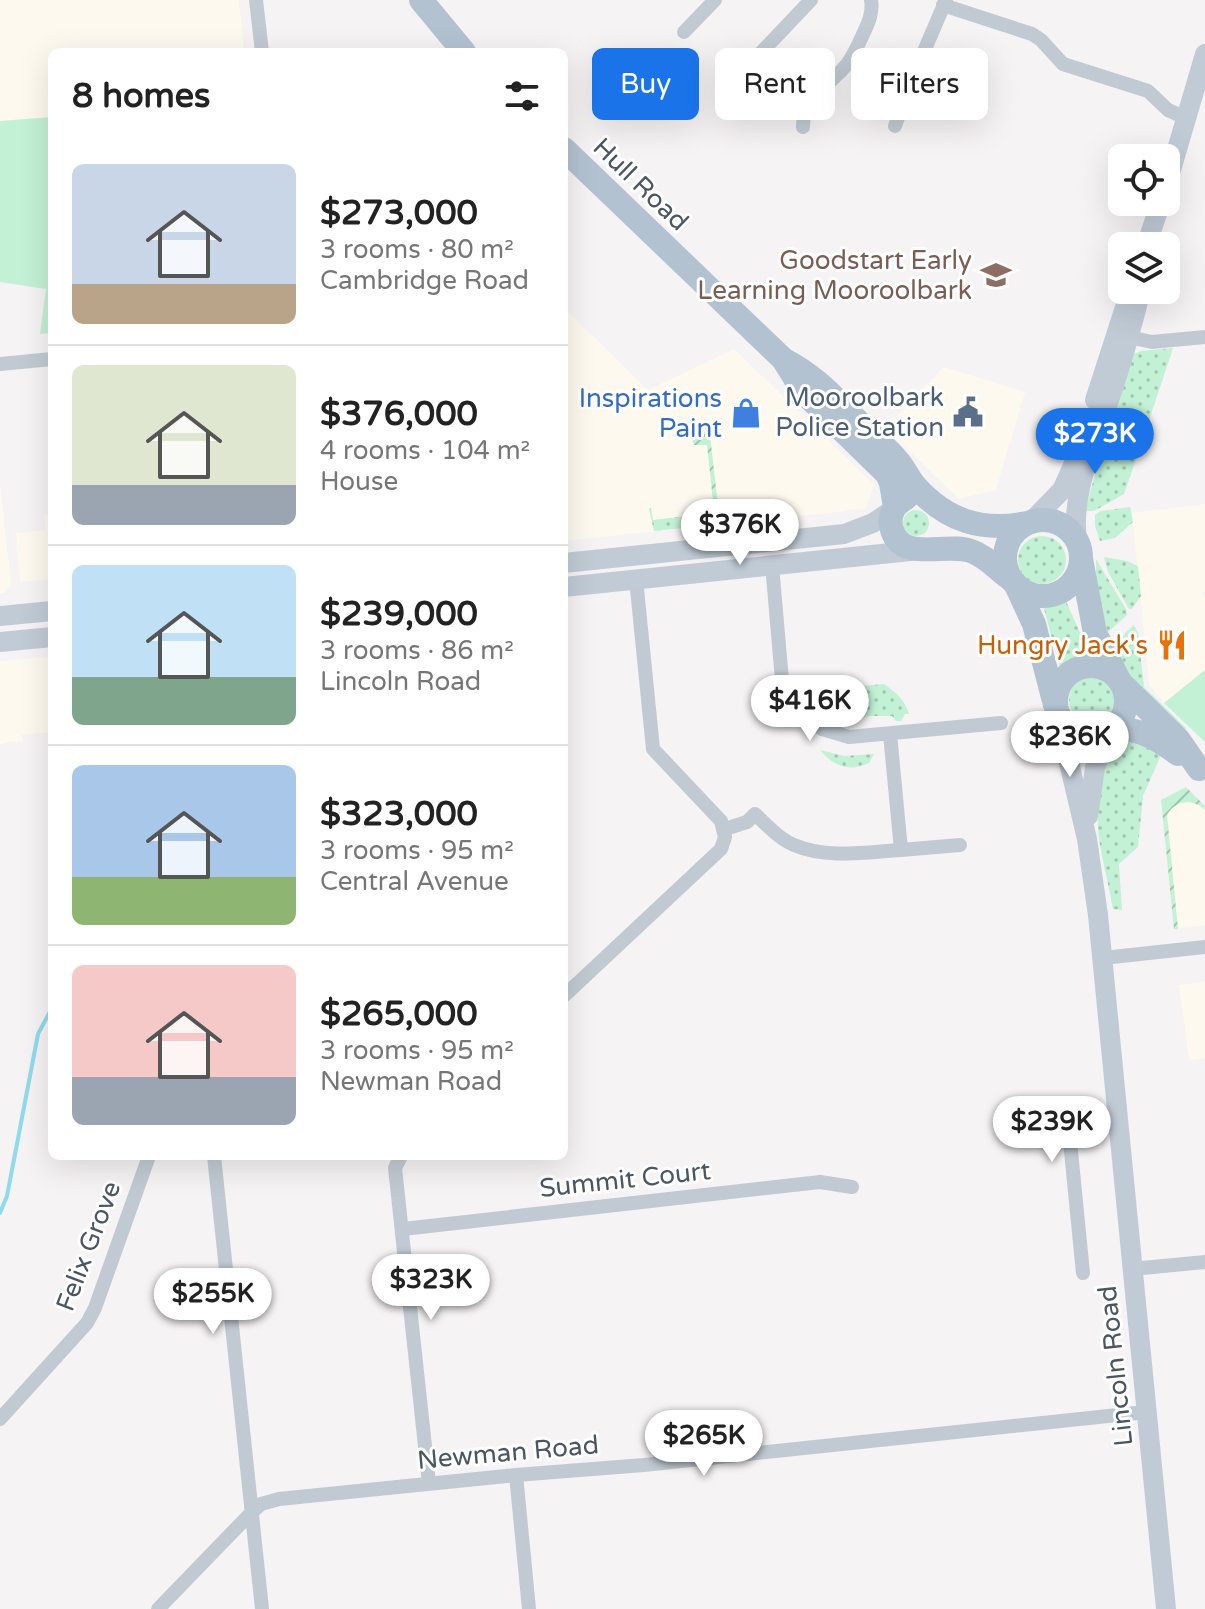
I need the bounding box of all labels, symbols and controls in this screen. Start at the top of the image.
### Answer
chip: Buy [592,48,699,120]
chip: Rent [715,48,835,120]
chip: Filters [851,48,988,120]
icon: filters [500,74,544,118]
text: 8 homes [72,76,210,117]
street label: Hull Road [587,131,695,237]
map controls [1108,144,1180,304]
button: locate [1108,144,1180,216]
text: $273,000 [320,193,478,234]
icon: home [136,196,232,292]
button: layers [1108,232,1180,304]
text: 3 rooms · 80 m² [320,234,514,265]
place label: Goodstart Early Learning Mooroolbark [697,245,972,306]
school or university icon: Goodstart Early Learning Mooroolbark [979,258,1013,292]
text: Cambridge Road [320,265,529,296]
place label: Mooroolbark Police Station [775,382,944,443]
place label: Inspirations Paint [579,383,722,444]
text: $376,000 [320,394,478,435]
public building icon: Mooroolbark Police Station [951,395,985,429]
shop icon: Inspirations Paint [729,396,763,430]
icon: home [136,397,232,493]
pin: $273K [1039,408,1151,476]
text: $273K [1054,418,1136,449]
text: 4 rooms · 104 m² [320,435,530,466]
text: House [320,466,398,497]
pin: $376K [684,499,796,567]
text: $376K [699,509,781,540]
text: $239,000 [320,594,478,635]
icon: home [136,597,232,693]
restaurant icon: Hungry Jack's [1155,628,1189,662]
place label: Hungry Jack's [977,630,1148,661]
text: 3 rooms · 86 m² [320,635,514,666]
text: Lincoln Road [320,666,481,697]
pin: $416K [754,675,866,743]
text: $416K [769,685,851,716]
pin: $236K [1014,711,1126,779]
text: $236K [1029,721,1111,752]
text: $323,000 [320,794,478,835]
icon: home [136,797,232,893]
text: 3 rooms · 95 m² [320,835,514,866]
text: Central Avenue [320,866,509,897]
text: $265,000 [320,994,478,1035]
icon: home [136,997,232,1093]
text: 3 rooms · 95 m² [320,1035,514,1066]
text: Newman Road [320,1066,502,1097]
pin: $239K [996,1096,1108,1164]
text: $239K [1011,1106,1093,1137]
street label: Summit Court [538,1155,712,1204]
street label: Felix Grove [50,1177,127,1315]
pin: $323K [375,1254,487,1322]
text: $323K [390,1264,472,1295]
pin: $255K [157,1268,269,1336]
text: $255K [172,1278,254,1309]
street label: Lincoln Road [1092,1284,1139,1448]
pin: $265K [648,1410,760,1478]
text: $265K [663,1420,745,1451]
street label: Newman Road [416,1429,600,1476]

